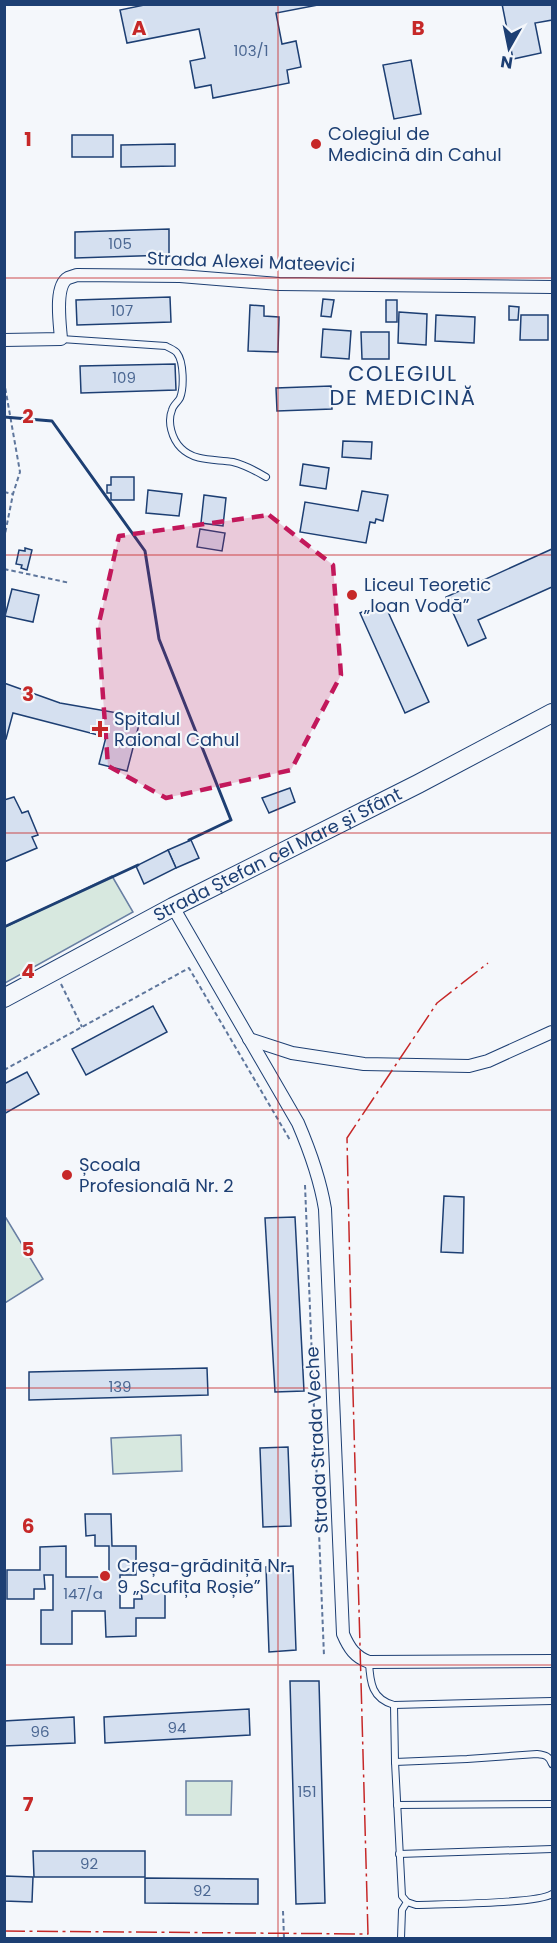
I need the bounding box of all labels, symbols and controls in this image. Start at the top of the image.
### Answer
text: A [132,14,147,42]
text: B [411,14,425,42]
north arrow [479,18,539,78]
house number: 103/1 [234,40,269,61]
text: N [499,50,514,75]
place label: Colegiul de Medicină din Cahul [328,121,502,167]
text: 1 [24,125,32,153]
marker: Colegiul de Medicină din Cahul [309,137,323,151]
house number: 105 [108,233,132,254]
street label: Strada Alexei Mateevici [146,245,356,278]
house number: 107 [111,300,133,321]
district label: COLEGIUL DE MEDICINĂ [330,359,476,412]
house number: 109 [112,367,136,388]
text: 2 [22,402,34,430]
place label: Liceul Teoretic „Ioan Vodă” [363,572,491,618]
marker: Liceul Teoretic „Ioan Vodă” [345,588,359,602]
text: 3 [22,680,34,708]
place label: Spitalul Raional Cahul [114,706,240,752]
marker: Spitalul Raional Cahul [91,720,109,738]
street label: Strada Ștefan cel Mare și Sfânt [149,781,406,927]
text: 4 [21,957,35,985]
place label: Școala Profesională Nr. 2 [79,1152,233,1198]
marker: Școala Profesională Nr. 2 [60,1168,74,1182]
text: 5 [22,1235,35,1263]
street label: Strada Strada Veche [299,1346,334,1534]
house number: 139 [108,1376,132,1397]
text: 6 [22,1512,34,1540]
place label: Creșa-grădiniță Nr. 9 „Scufița Roșie” [117,1553,291,1599]
marker: Creșa-grădiniță Nr. 9 „Scufița Roșie” [98,1569,112,1583]
house number: 147/a [63,1583,103,1604]
house number: 94 [168,1717,186,1738]
house number: 96 [31,1721,49,1742]
house number: 151 [297,1781,317,1802]
text: 7 [23,1790,34,1818]
house number: 92 [80,1853,98,1874]
house number: 92 [193,1880,211,1901]

